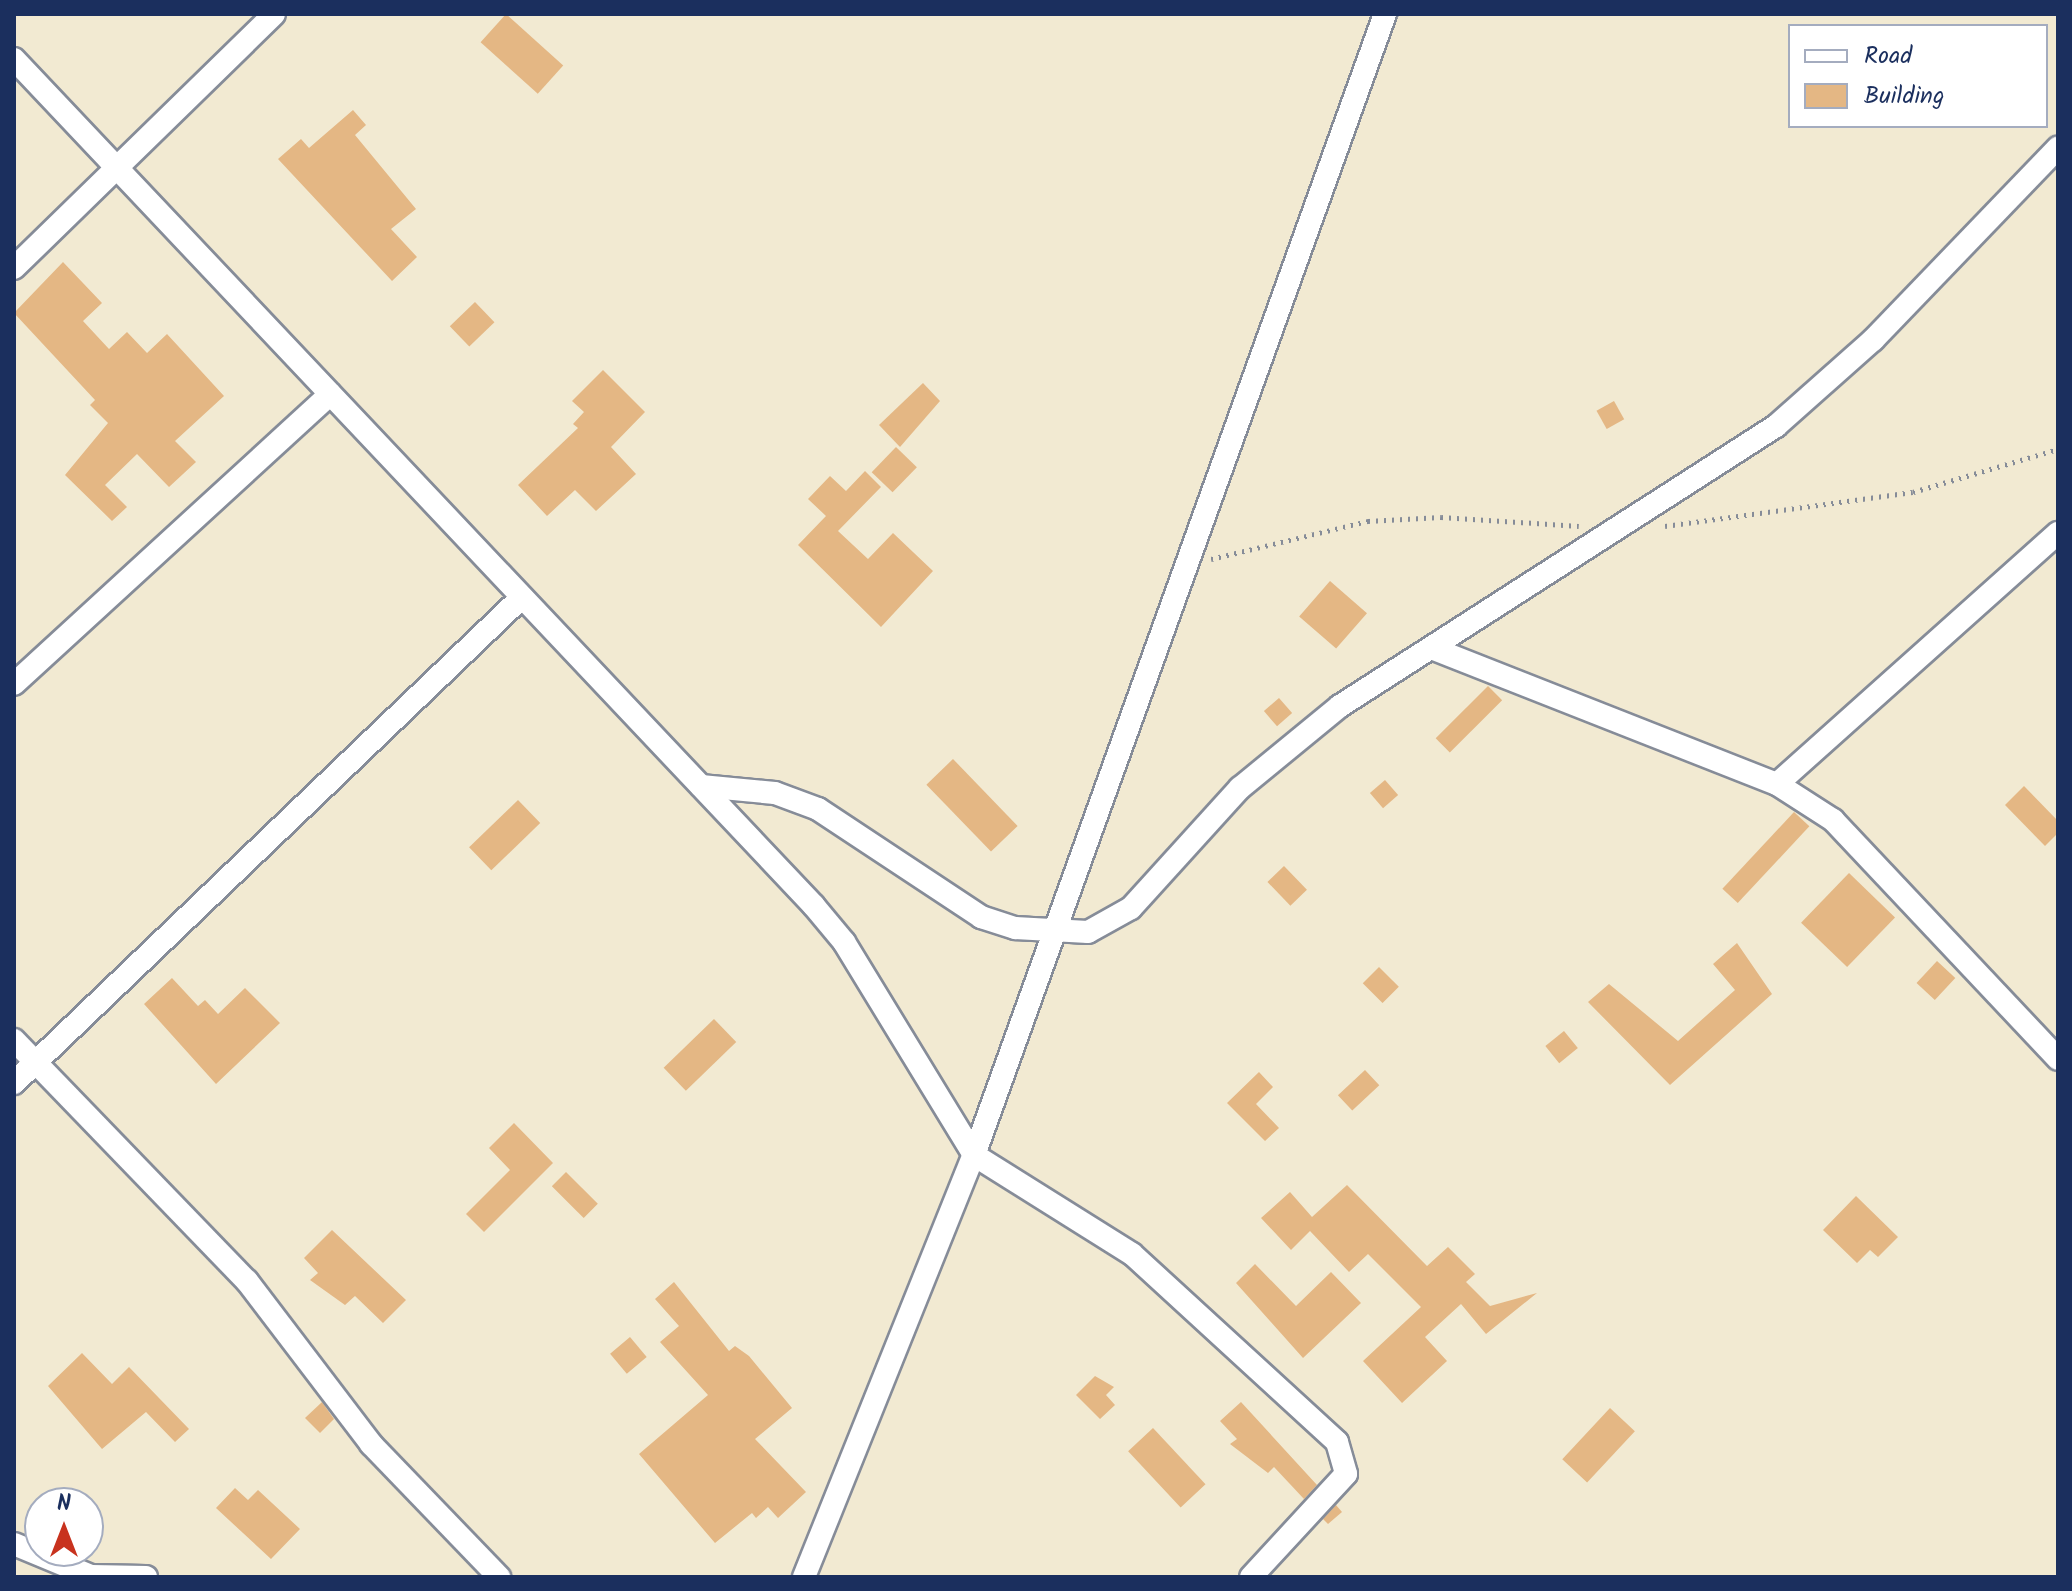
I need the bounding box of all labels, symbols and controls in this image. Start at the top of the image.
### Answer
legend [1788,24,2048,128]
text: Road [1864,37,1912,76]
text: Building [1864,77,1944,116]
north arrow [24,1487,104,1567]
text: N [57,1487,71,1522]

